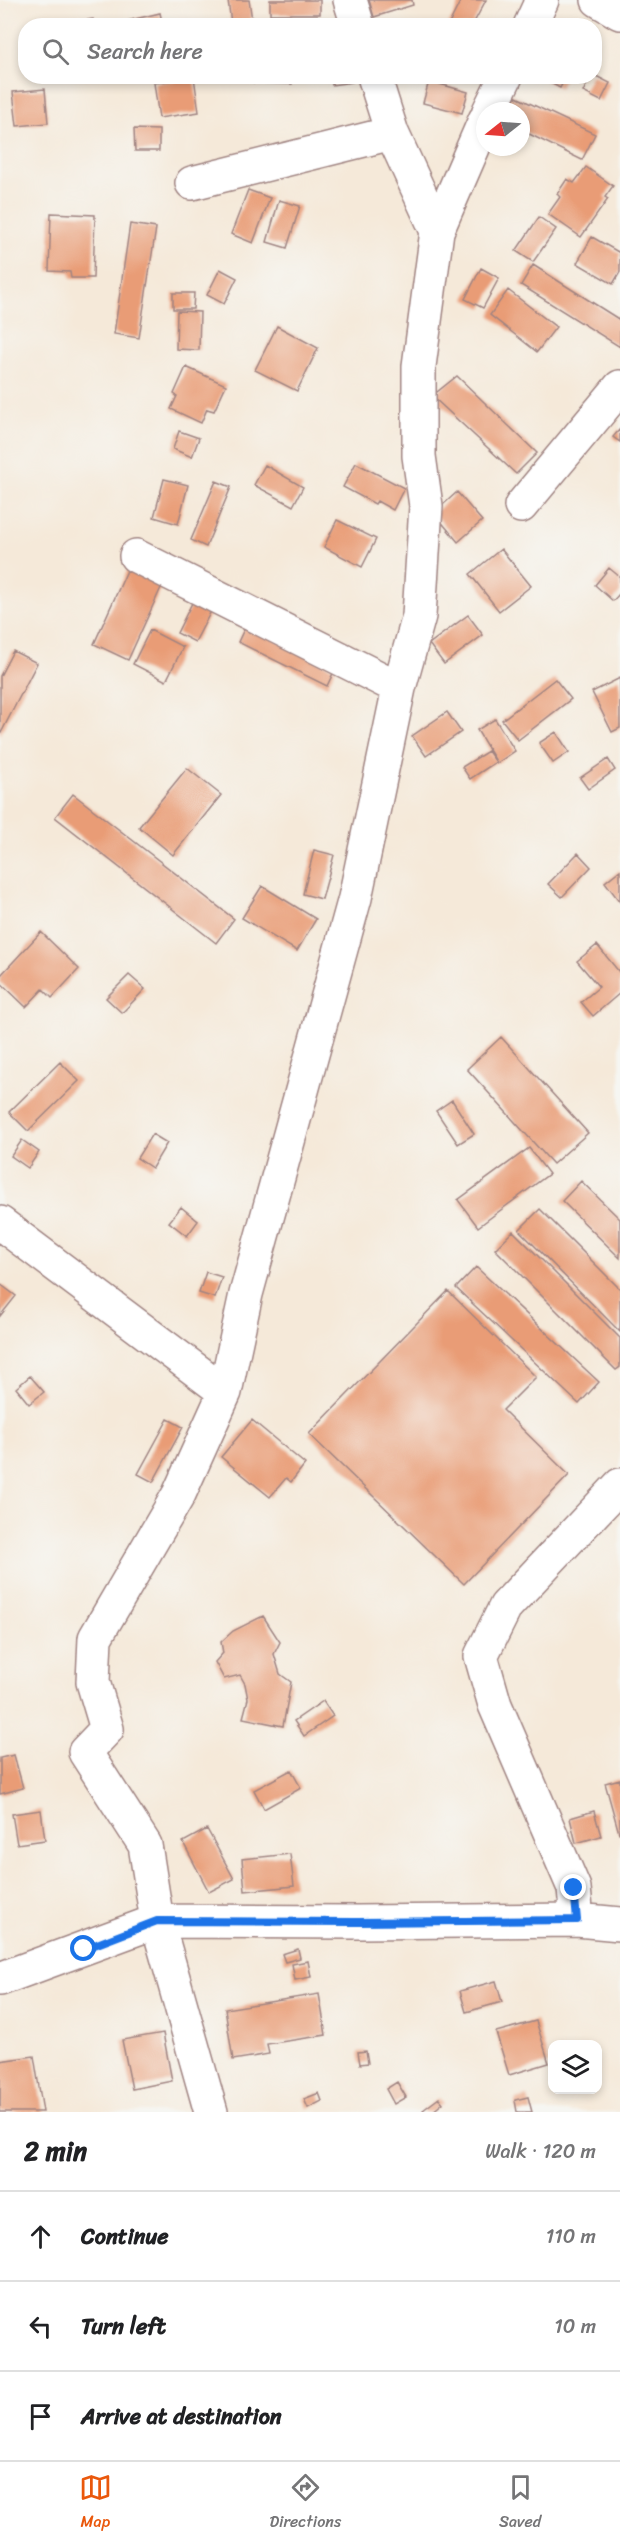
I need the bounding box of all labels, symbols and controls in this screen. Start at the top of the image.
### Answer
search box [18,18,602,84]
text: Search here [87,32,203,71]
icon: search [39,35,72,68]
north arrow [476,102,530,156]
route end [560,1874,586,1900]
route start [70,1935,96,1961]
map controls [548,2040,602,2094]
button: layers [548,2040,602,2094]
text: 2 min [24,2128,87,2174]
text: Walk · 120 m [485,2134,596,2169]
text: Continue [81,2217,169,2256]
text: 110 m [546,2219,596,2254]
icon: ahead [24,2220,57,2253]
text: Turn left [81,2307,166,2346]
text: 10 m [554,2309,596,2344]
icon: left [24,2310,57,2343]
text: Arrive at destination [81,2397,282,2436]
icon: arrive [24,2400,57,2433]
tab: Map [79,2471,112,2536]
tab: Directions [270,2471,341,2536]
tab: Saved [499,2471,541,2536]

